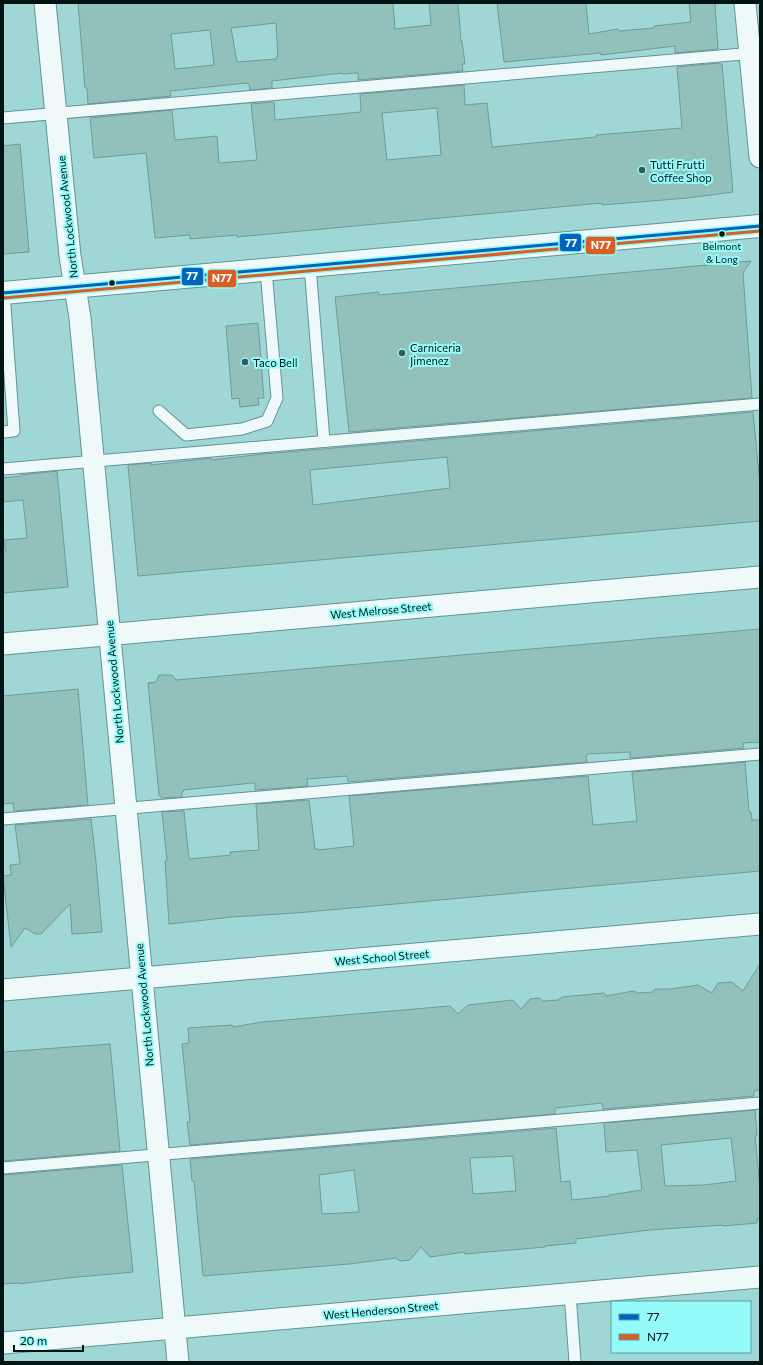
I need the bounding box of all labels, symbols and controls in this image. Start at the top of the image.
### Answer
street label: North Lockwood Avenue [54,155,80,279]
place label: Tutti Frutti Coffee Shop [650,158,712,184]
marker: Tutti Frutti Coffee Shop [637,165,647,175]
marker: Belmont & Long [717,229,727,239]
line badge: 77 [559,233,582,252]
text: 77 [565,236,577,249]
line badge: N77 [585,236,616,255]
text: N77 [591,238,611,251]
place label: Belmont & Long [703,240,741,265]
line badge: 77 [181,267,204,286]
text: 77 [186,269,198,282]
line badge: N77 [207,269,237,288]
text: N77 [212,271,232,284]
unlabelled marker [107,278,117,288]
place label: Carniceria Jimenez [410,341,461,368]
marker: Carniceria Jimenez [397,348,407,358]
place label: Taco Bell [253,356,297,369]
marker: Taco Bell [240,357,250,367]
street label: West Melrose Street [330,599,433,621]
street label: North Lockwood Avenue [102,620,126,744]
street label: North Lockwood Avenue [132,943,156,1067]
street label: West School Street [334,946,430,968]
street label: West Henderson Street [323,1298,440,1322]
legend [611,1301,751,1353]
text: 77 [647,1309,660,1323]
scale bar [14,1327,83,1353]
text: N77 [647,1329,669,1343]
text: 20 m [20,1333,47,1347]

